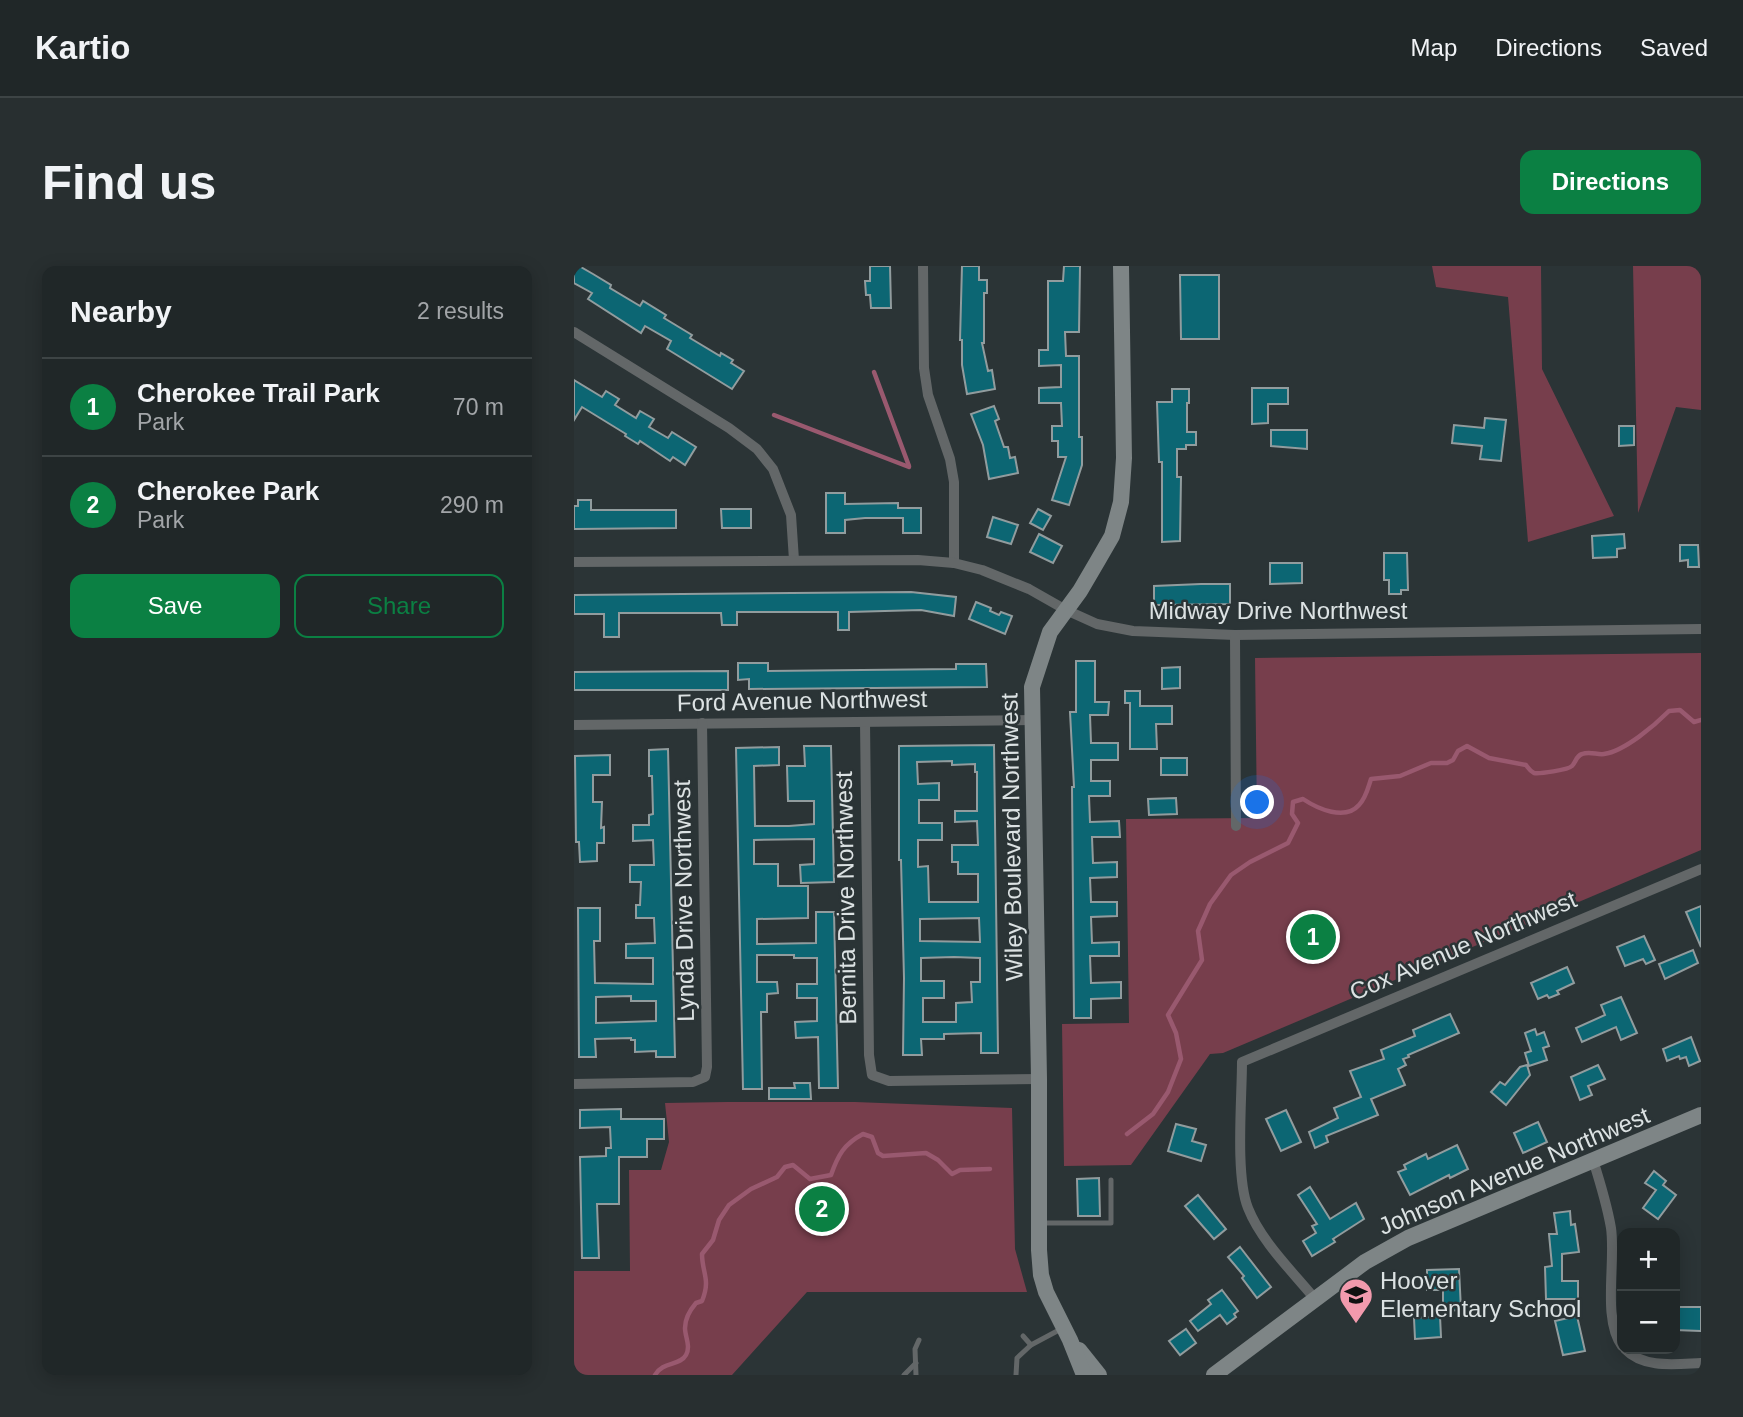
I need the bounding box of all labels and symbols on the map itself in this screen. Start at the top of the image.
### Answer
street label: Midway Drive Northwest [1149,597,1408,624]
street label: Ford Avenue Northwest [677,685,928,716]
street label: Wiley Boulevard Northwest [995,692,1028,981]
street label: Bernita Drive Northwest [830,771,861,1025]
street label: Lynda Drive Northwest [668,780,699,1022]
your location [1240,785,1274,819]
street label: Cox Avenue Northwest [1345,885,1581,1006]
pin: 1 [1290,911,1336,963]
street label: Johnson Avenue Northwest [1374,1101,1654,1240]
pin: 2 [799,1183,845,1235]
place label: Hoover Elementary School [1380,1267,1581,1322]
school or university icon: Hoover Elementary School [1337,1276,1375,1325]

